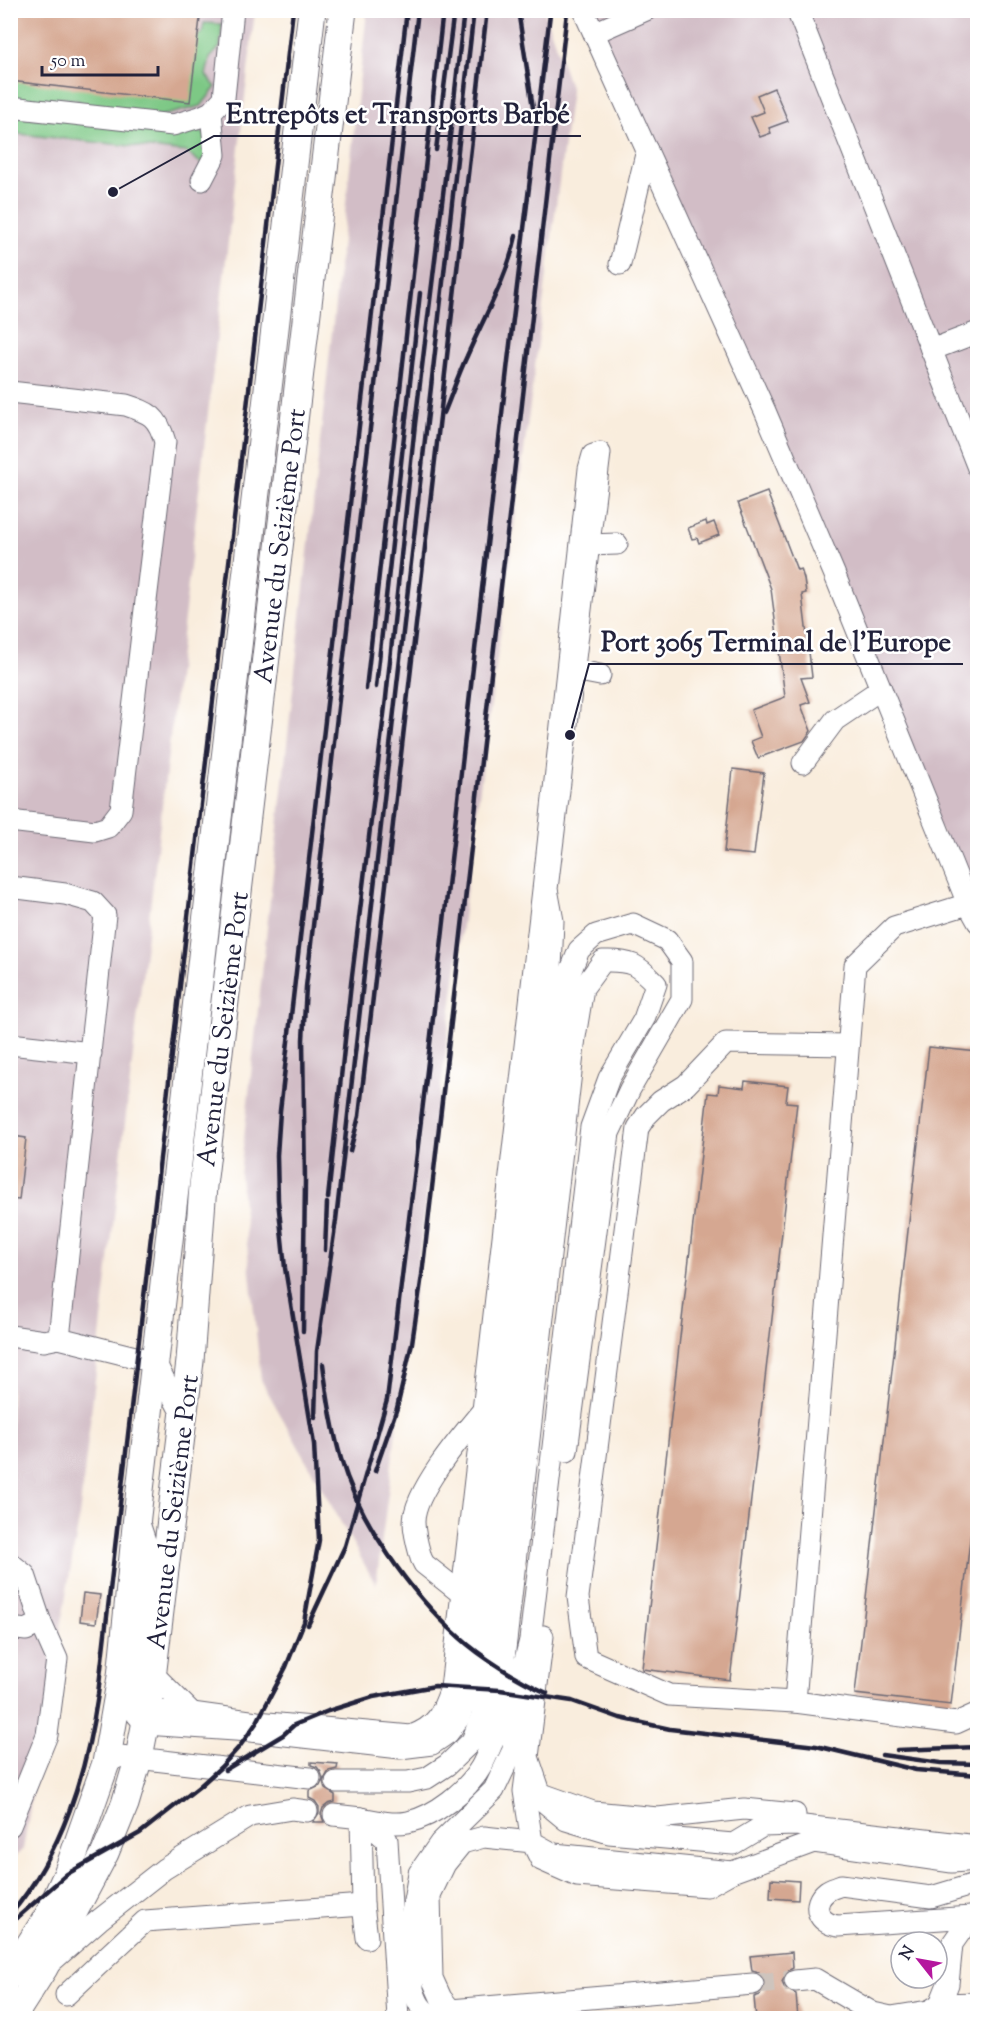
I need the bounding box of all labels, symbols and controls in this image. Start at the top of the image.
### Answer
scale bar [42,39,158,77]
text: 50 m [50,49,86,75]
callout: Entrepôts et Transports Barbé [214,91,581,136]
text: Entrepôts et Transports Barbé [226,97,570,136]
street label: Avenue du Seizième Port [246,407,317,686]
callout: Port 3065 Terminal de l'Europe [589,619,963,664]
text: Port 3065 Terminal de l'Europe [601,625,951,664]
street label: Avenue du Seizième Port [189,890,260,1169]
street label: Avenue du Seizième Port [139,1373,210,1652]
north arrow [889,1930,949,1990]
text: N [895,1942,922,1965]

